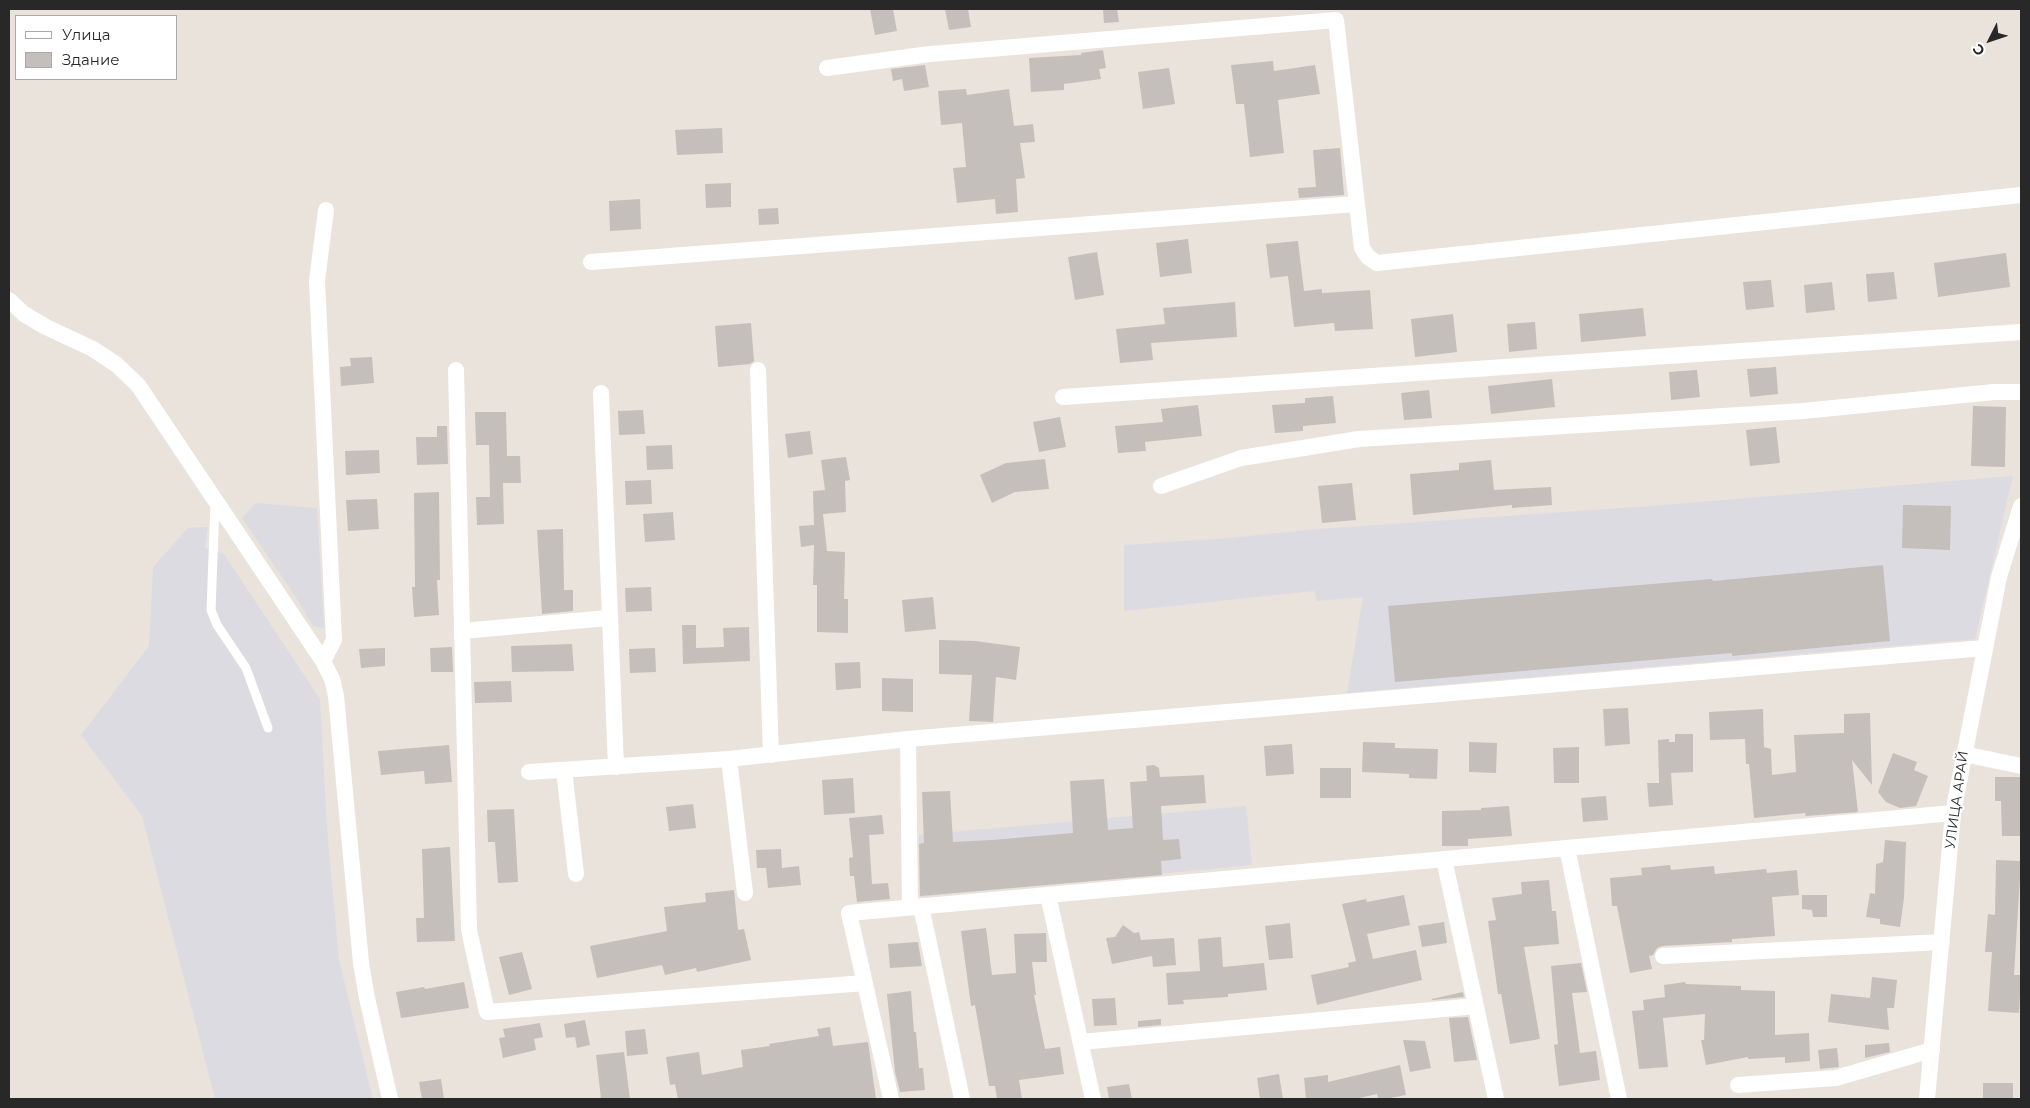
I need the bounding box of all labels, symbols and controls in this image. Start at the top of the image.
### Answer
legend [15,15,178,80]
north arrow [1965,15,2015,65]
text: Улица [62,25,110,44]
text: С [1969,40,1989,60]
text: Здание [62,50,120,69]
street label: УЛИЦА АРАЙ [1942,750,1972,850]

